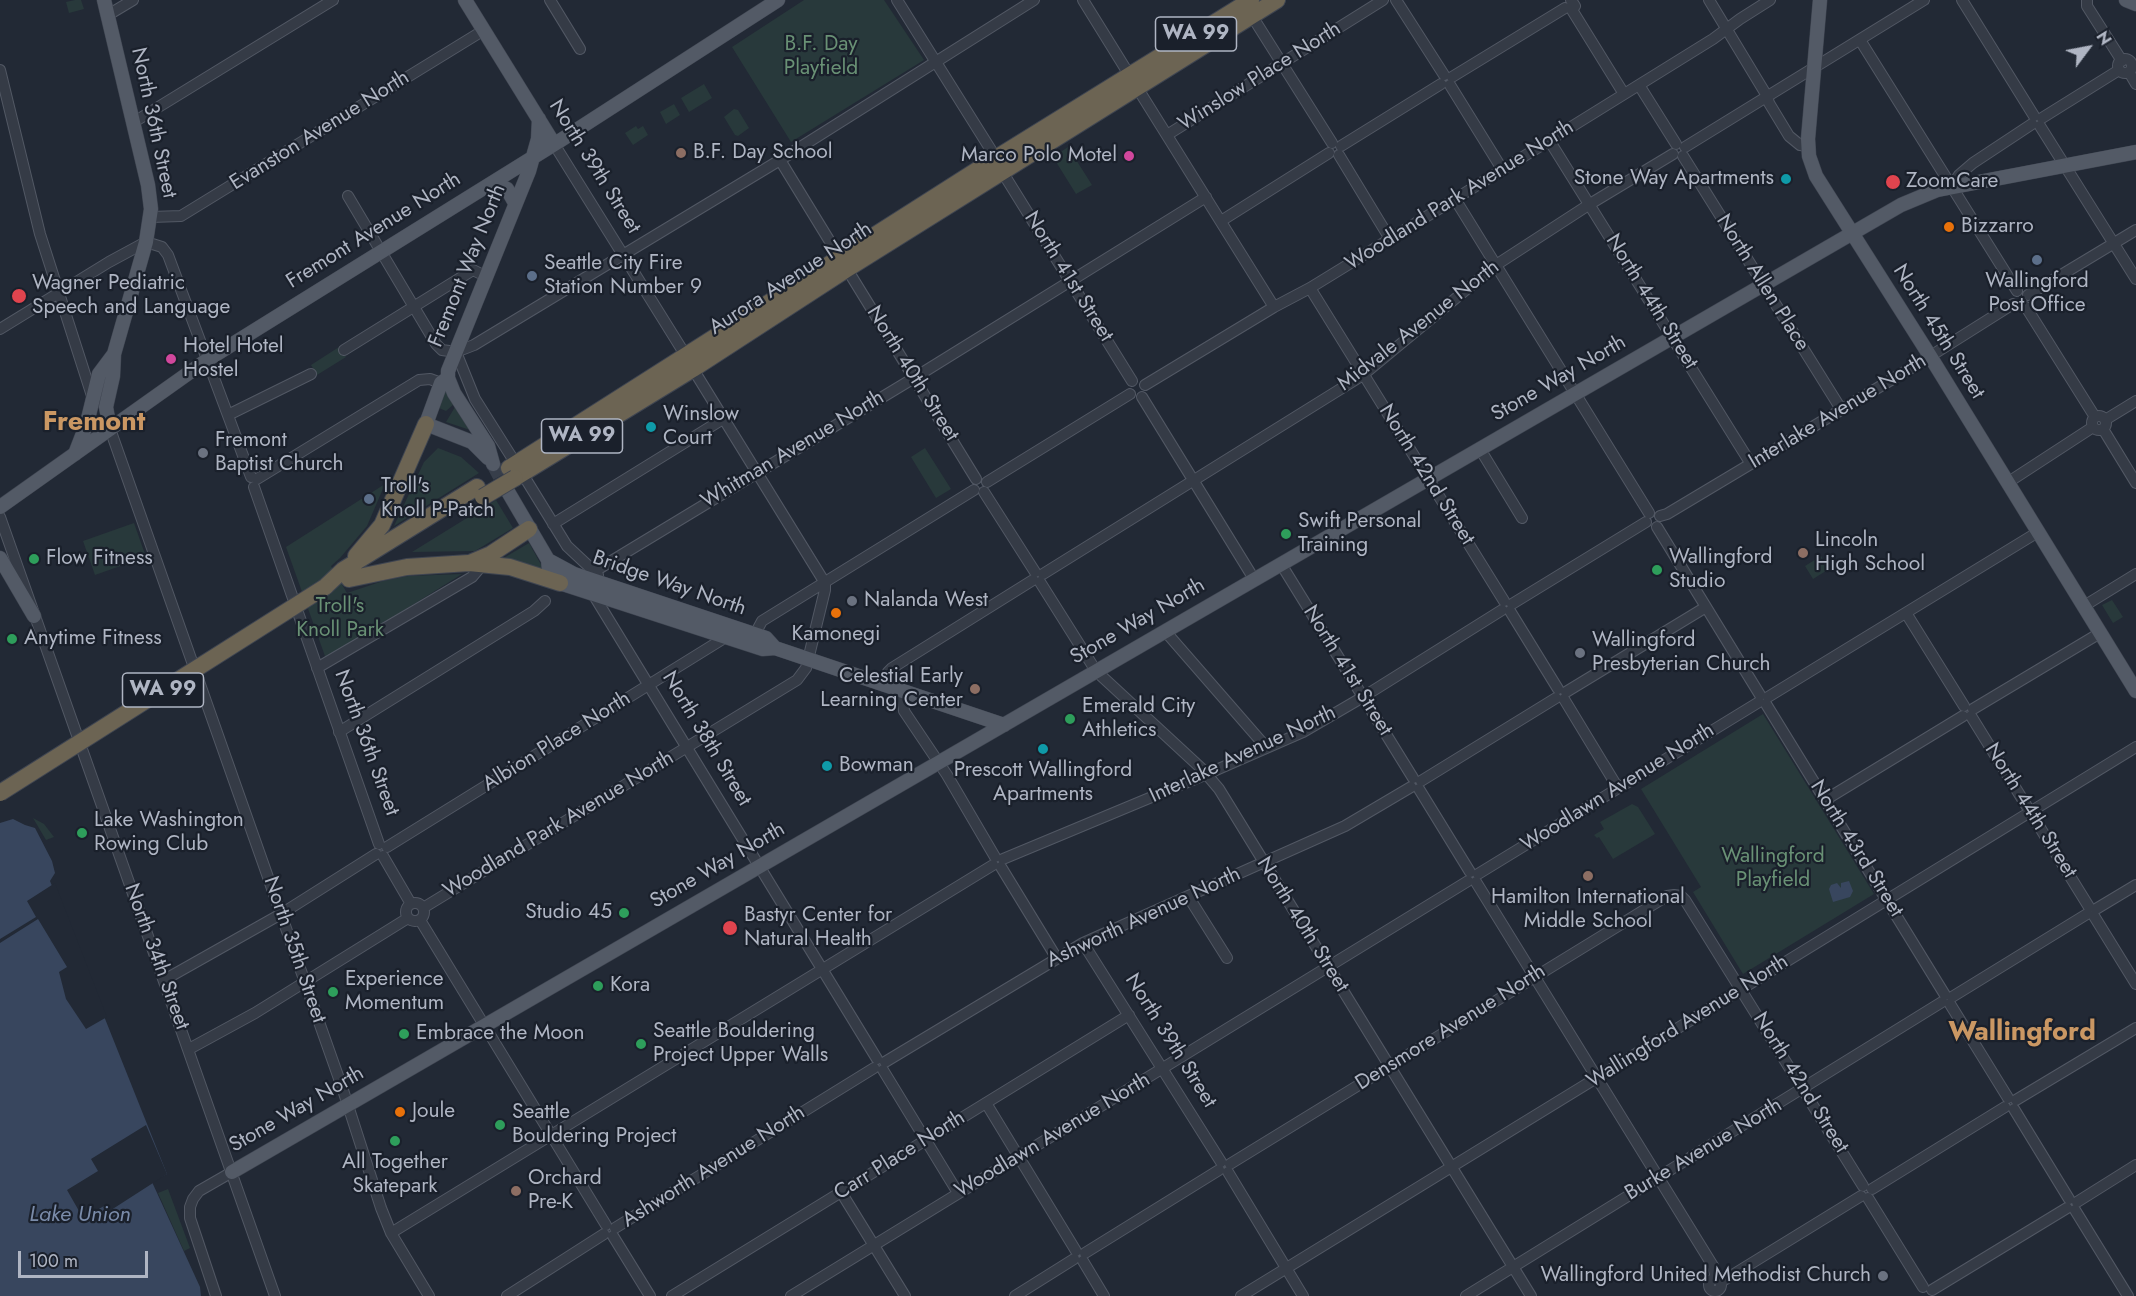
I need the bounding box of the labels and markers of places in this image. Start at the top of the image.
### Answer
place label: B.F. Day School [693,140,832,166]
place label: Marco Polo Motel [961,143,1117,169]
marker: B.F. Day School [674,146,688,160]
marker: Marco Polo Motel [1122,149,1136,163]
place label: Stone Way Apartments [1574,166,1774,192]
place label: ZoomCare [1906,169,1998,195]
marker: Stone Way Apartments [1779,172,1793,186]
marker: ZoomCare [1884,173,1902,191]
place label: Bizzarro [1961,214,2034,240]
marker: Bizzarro [1942,220,1956,234]
place label: Seattle City Fire Station Number 9 [544,251,702,301]
marker: Wallingford Post Office [2030,253,2044,267]
marker: Seattle City Fire Station Number 9 [525,269,539,283]
place label: Wallingford Post Office [1985,269,2089,319]
place label: Wagner Pediatric Speech and Language [32,271,230,321]
marker: Wagner Pediatric Speech and Language [10,287,28,305]
place label: Hotel Hotel Hostel [183,334,284,384]
marker: Hotel Hotel Hostel [164,352,178,366]
place label: Winslow Court [663,402,739,452]
marker: Winslow Court [644,420,658,434]
place label: Fremont Baptist Church [215,428,343,478]
marker: Fremont Baptist Church [196,446,210,460]
place label: Troll's Knoll P-Patch [381,474,494,524]
marker: Troll's Knoll P-Patch [362,492,376,506]
place label: Swift Personal Training [1298,509,1421,559]
marker: Swift Personal Training [1279,527,1293,541]
place label: Lincoln High School [1815,528,1925,578]
place label: Wallingford Studio [1669,545,1773,595]
place label: Flow Fitness [46,546,153,572]
marker: Lincoln High School [1796,546,1810,560]
marker: Flow Fitness [27,552,41,566]
marker: Wallingford Studio [1650,563,1664,577]
place label: Nalanda West [864,588,988,614]
marker: Nalanda West [845,594,859,608]
marker: Kamonegi [829,606,843,620]
place label: Kamonegi [791,622,881,648]
place label: Anytime Fitness [24,626,162,652]
place label: Wallingford Presbyterian Church [1592,628,1770,678]
marker: Anytime Fitness [5,632,19,646]
marker: Wallingford Presbyterian Church [1573,646,1587,660]
place label: Celestial Early Learning Center [820,664,963,714]
marker: Celestial Early Learning Center [968,682,982,696]
place label: Emerald City Athletics [1082,694,1195,744]
marker: Emerald City Athletics [1063,712,1077,726]
marker: Prescott Wallingford Apartments [1036,742,1050,756]
place label: Bowman [839,753,914,779]
place label: Prescott Wallingford Apartments [954,758,1132,808]
marker: Bowman [820,759,834,773]
place label: Lake Washington Rowing Club [94,808,244,858]
marker: Lake Washington Rowing Club [75,826,89,840]
marker: Hamilton International Middle School [1581,869,1595,883]
place label: Hamilton International Middle School [1491,885,1685,935]
place label: Studio 45 [525,900,612,926]
place label: Bastyr Center for Natural Health [744,903,892,953]
marker: Studio 45 [617,906,631,920]
marker: Bastyr Center for Natural Health [721,919,739,937]
place label: Experience Momentum [345,967,444,1017]
place label: Kora [610,973,650,999]
marker: Kora [591,979,605,993]
marker: Experience Momentum [326,985,340,999]
place label: Seattle Bouldering Project Upper Walls [653,1019,828,1069]
place label: Embrace the Moon [416,1021,585,1047]
marker: Embrace the Moon [397,1027,411,1041]
marker: Seattle Bouldering Project Upper Walls [634,1037,648,1051]
place label: Joule [412,1099,455,1125]
place label: Seattle Bouldering Project [512,1100,676,1150]
marker: Joule [393,1105,407,1119]
marker: Seattle Bouldering Project [493,1118,507,1132]
marker: All Together Skatepark [388,1134,402,1148]
place label: All Together Skatepark [342,1150,448,1200]
place label: Orchard Pre-K [528,1166,602,1216]
marker: Orchard Pre-K [509,1184,523,1198]
place label: Wallingford United Methodist Church [1540,1263,1871,1289]
marker: Wallingford United Methodist Church [1876,1269,1890,1283]

